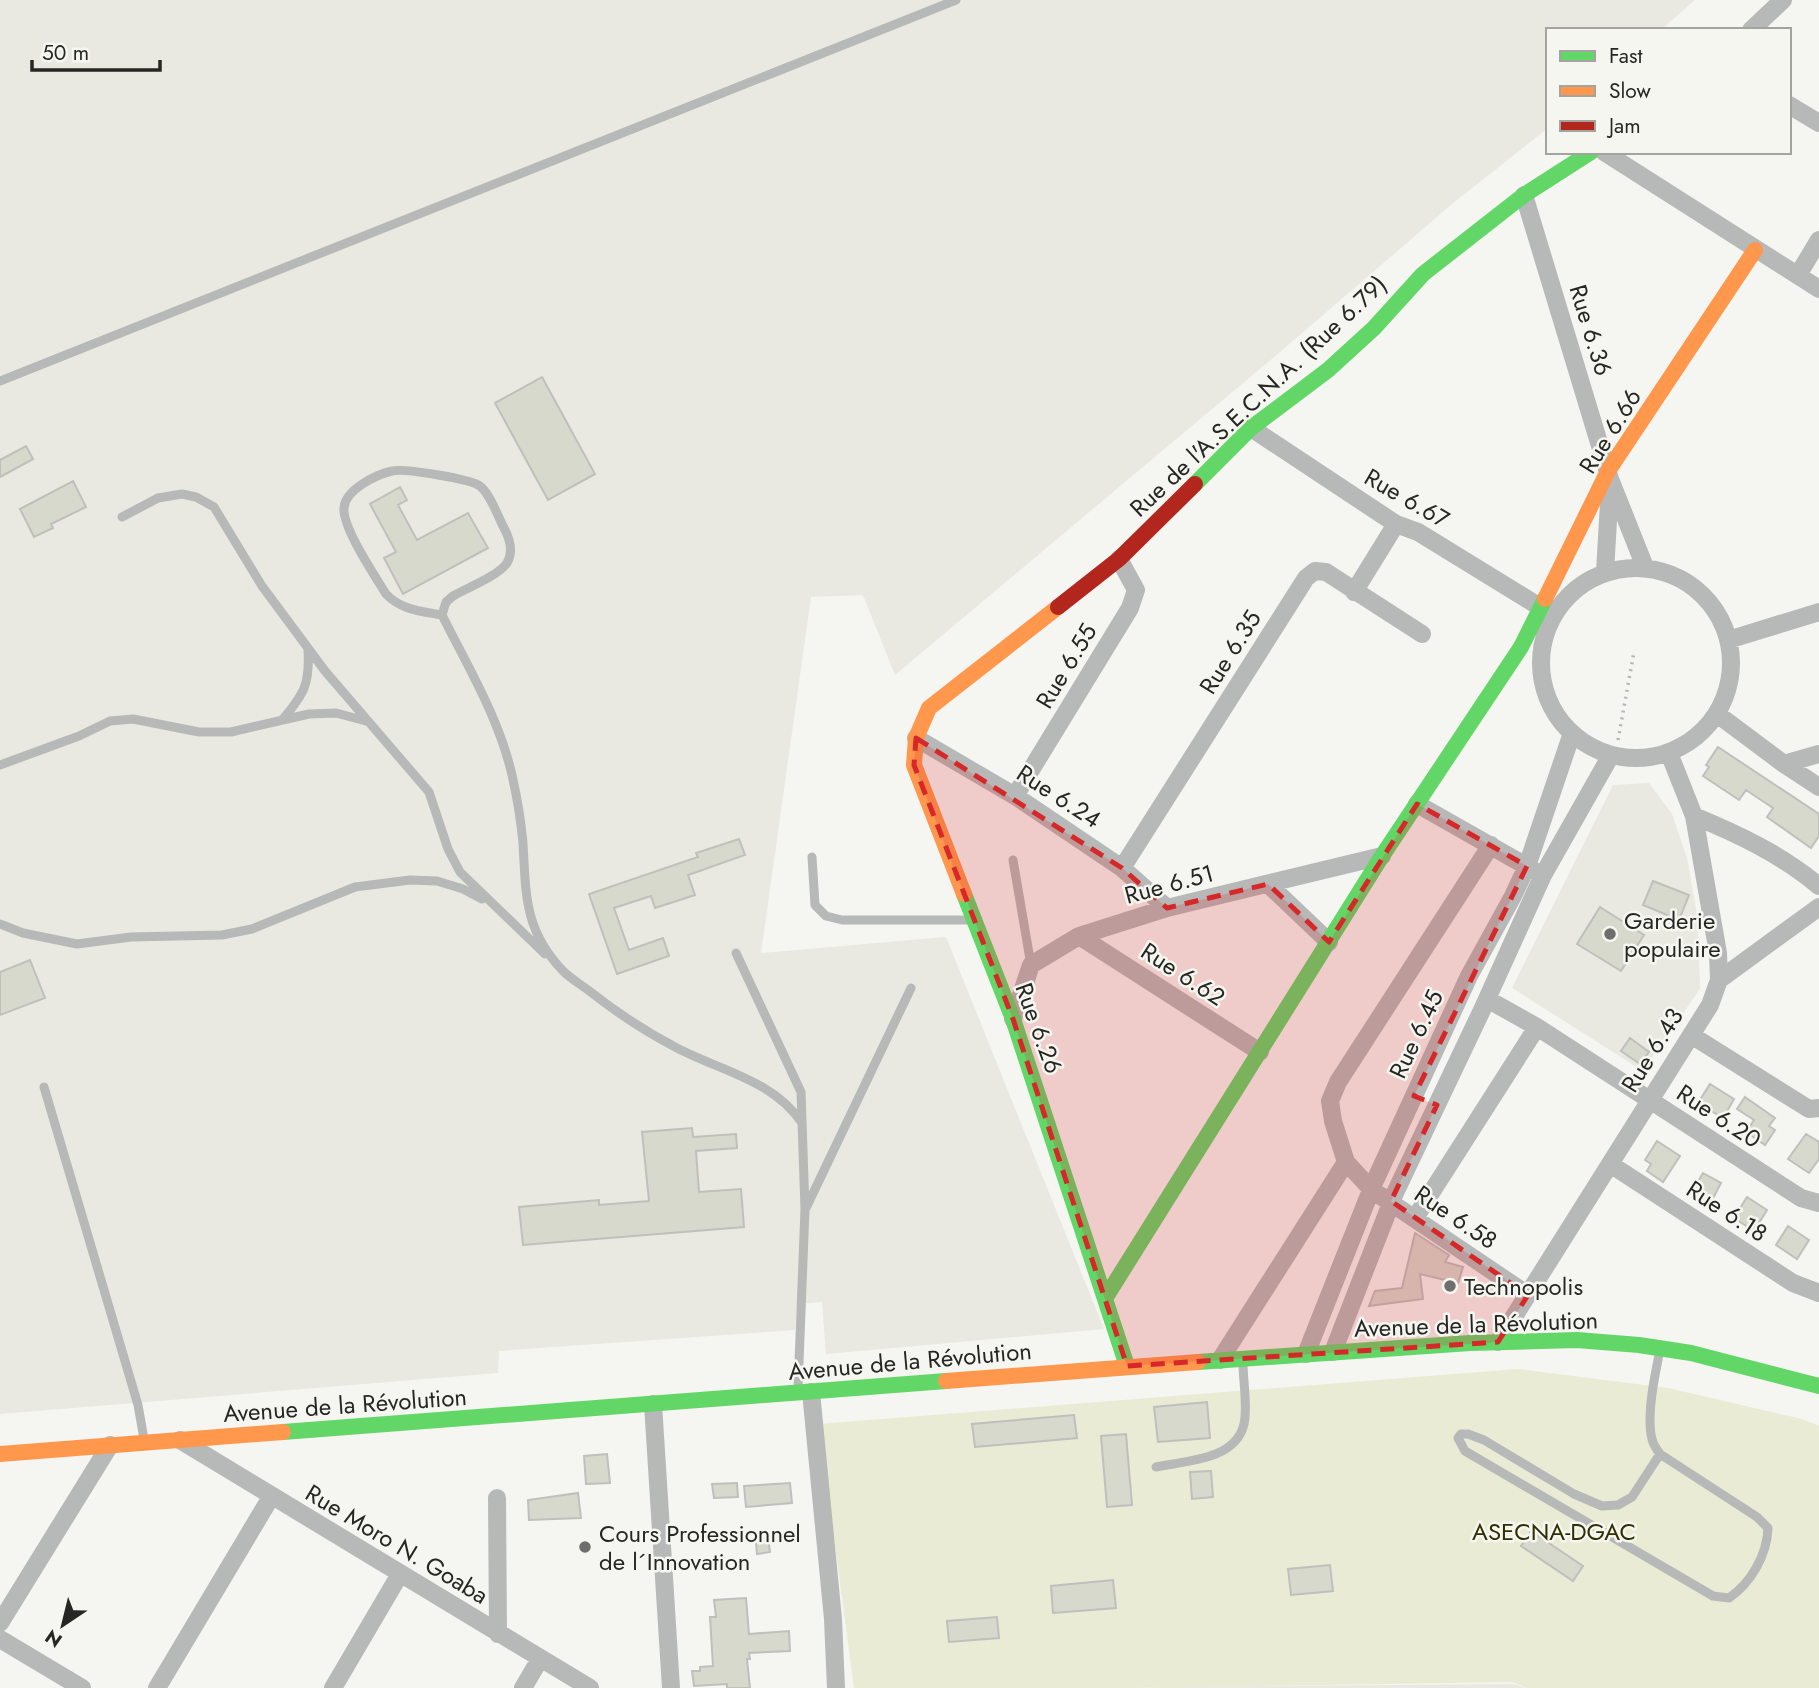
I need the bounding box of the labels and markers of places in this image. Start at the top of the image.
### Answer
place label: Garderie populaire [1624,903,1721,966]
marker: Garderie populaire [1602,926,1618,942]
place label: Technopolis [1464,1269,1583,1304]
marker: Technopolis [1442,1278,1458,1294]
place label: Cours Professionnel de l´Innovation [599,1516,801,1579]
marker: Cours Professionnel de l´Innovation [577,1539,593,1555]

